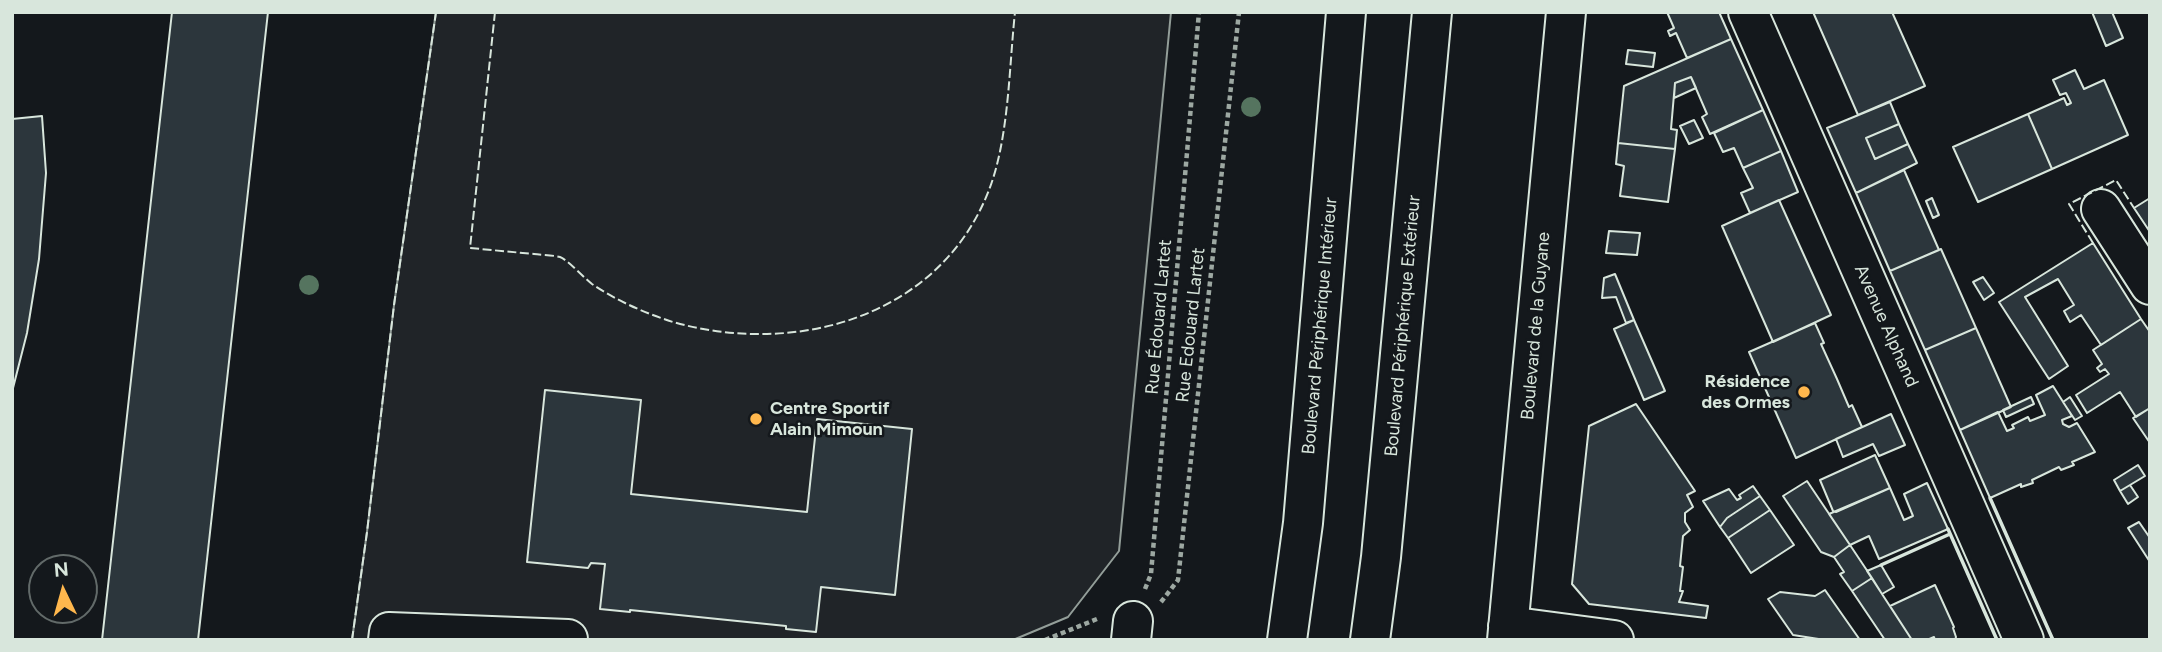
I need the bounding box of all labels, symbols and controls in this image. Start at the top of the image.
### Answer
street label: Boulevard Périphérique Extérieur [1381,194,1425,458]
street label: Boulevard Périphérique Intérieur [1298,197,1342,455]
street label: Boulevard de la Guyane [1517,231,1555,421]
street label: Rue Édouard Lartet [1141,239,1177,395]
street label: Rue Edouard Lartet [1172,247,1210,403]
street label: Avenue Alphand [1849,261,1923,391]
place label: Résidence des Ormes [1702,371,1790,414]
marker: Résidence des Ormes [1796,384,1812,400]
place label: Centre Sportif Alain Mimoun [770,398,890,440]
marker: Centre Sportif Alain Mimoun [748,411,764,427]
north arrow [28,554,98,624]
text: N [53,557,70,582]

